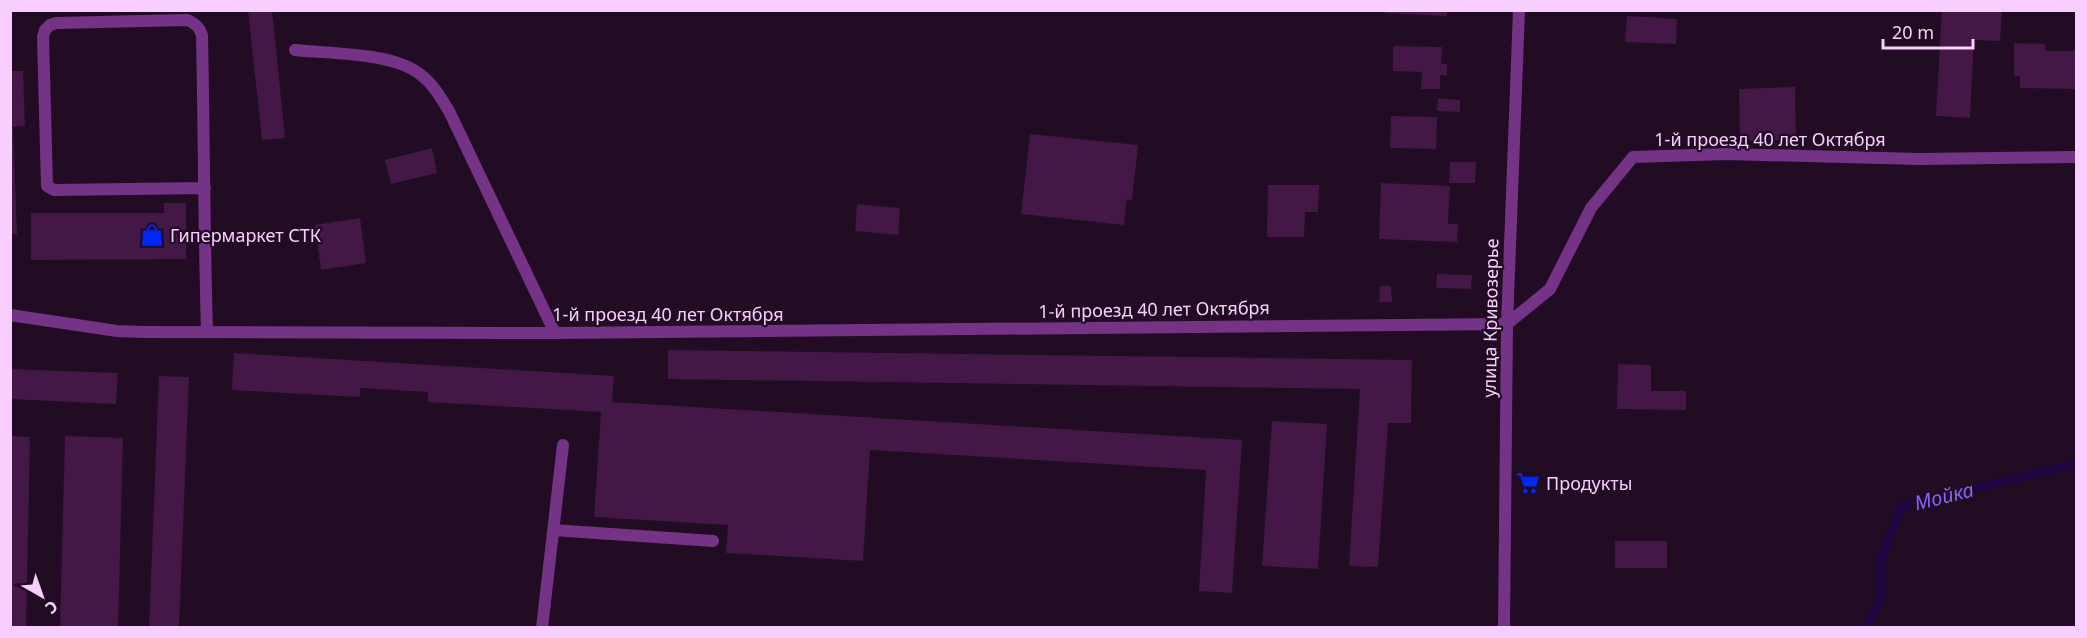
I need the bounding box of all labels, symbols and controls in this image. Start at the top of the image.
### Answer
scale bar [1883,12,1973,50]
text: 20 m [1892,20,1934,44]
street label: 1-й проезд 40 лет Октября [1654,127,1886,151]
shop icon: Гипермаркет СТК [139,222,165,248]
place label: Гипермаркет СТК [170,223,322,247]
street label: улица Кривозерье [1477,238,1503,398]
street label: 1-й проезд 40 лет Октября [1038,295,1270,323]
street label: 1-й проезд 40 лет Октября [552,302,784,326]
supermarket icon: Продукты [1515,470,1541,496]
place label: Продукты [1546,471,1632,495]
water label: Мойка [1911,476,1977,516]
north arrow [12,566,72,626]
text: С [41,596,63,619]

